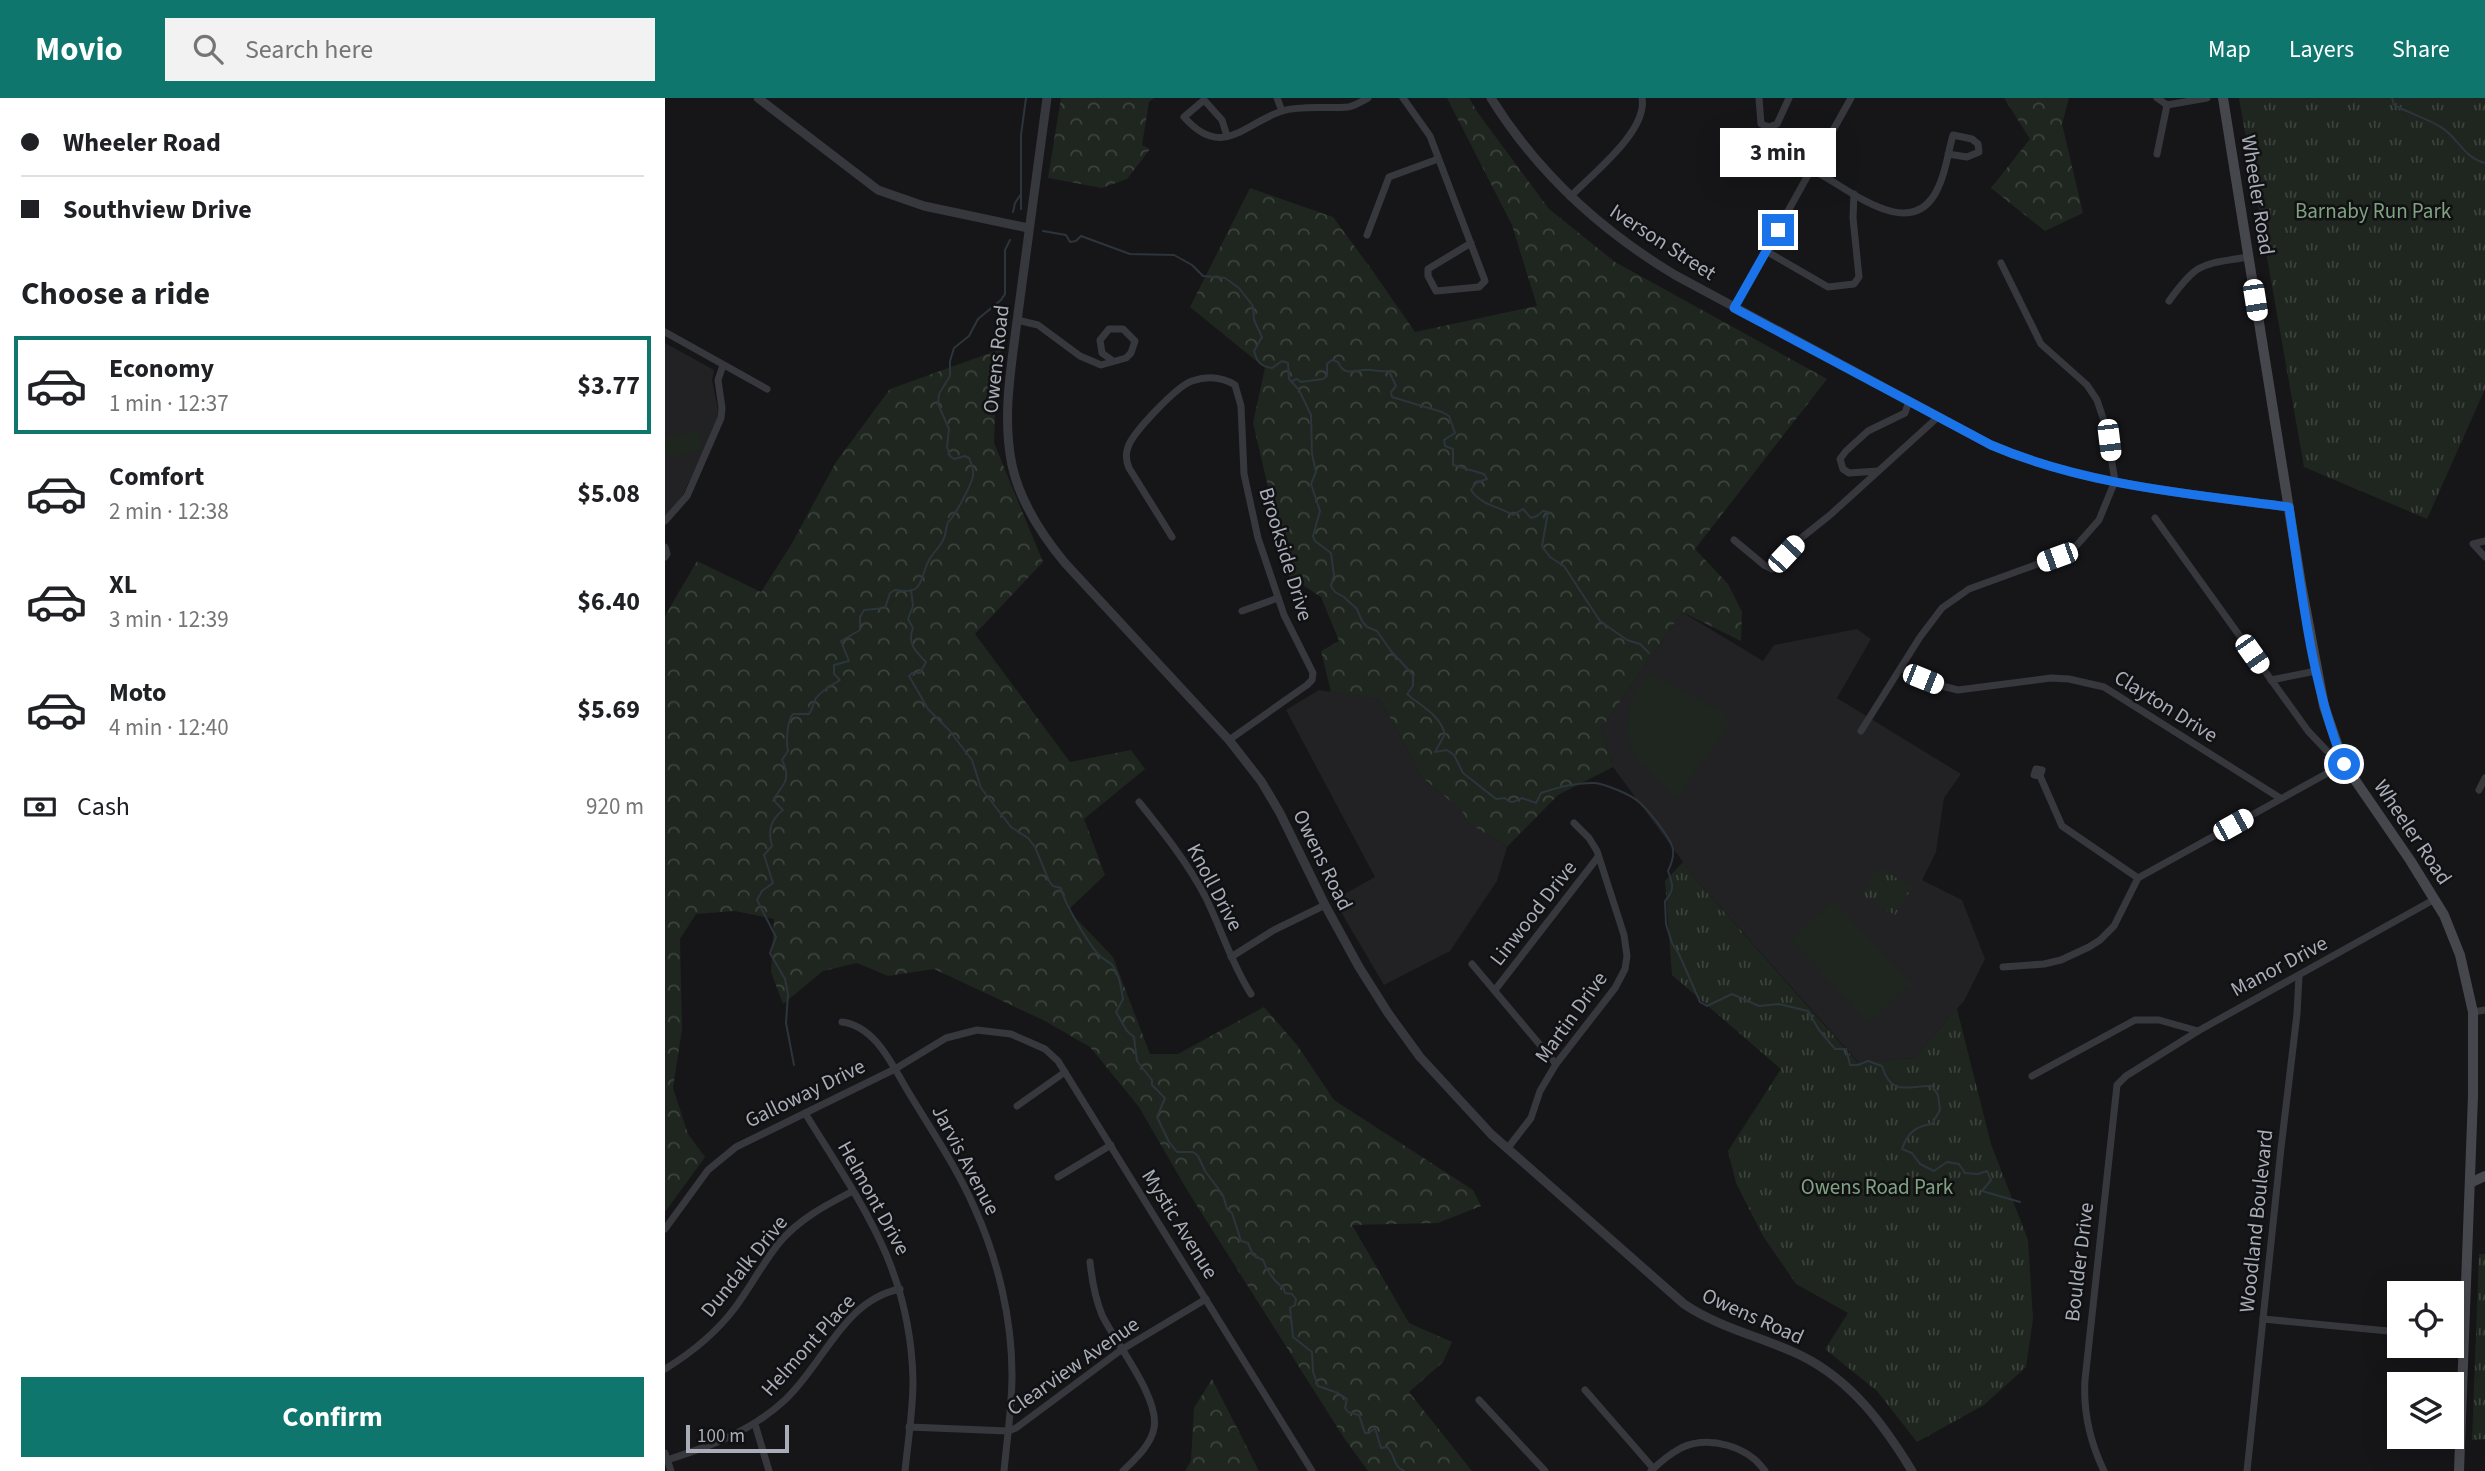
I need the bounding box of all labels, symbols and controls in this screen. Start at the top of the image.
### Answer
search box [165,18,655,81]
text: Movio [35,26,123,73]
icon: search [189,30,227,68]
text: Search here [245,31,373,68]
text: Map [2208,32,2251,67]
text: Layers [2289,32,2354,67]
text: Share [2392,32,2450,67]
text: Wheeler Road [63,124,221,161]
callout: 3 min [1720,129,1836,178]
street label: Wheeler Road [2234,133,2282,257]
text: 3 min [1750,136,1806,169]
text: Southview Drive [63,191,252,228]
street label: Iverson Street [1604,196,1722,288]
park label: Barnaby Run Park [2295,196,2452,226]
route end [1762,214,1794,246]
text: Choose a ride [21,271,210,317]
car [2242,278,2269,322]
street label: Owens Road [975,303,1017,415]
text: Economy [109,350,214,387]
icon: car [25,354,88,417]
text: $3.77 [577,367,640,404]
text: 1 min · 12:37 [109,387,229,420]
car [2097,418,2122,462]
text: Comfort [109,458,204,495]
icon: car [25,462,88,525]
text: $5.08 [577,475,640,512]
street label: Brookside Drive [1251,483,1321,625]
text: 2 min · 12:38 [109,495,229,528]
car [1764,531,1809,577]
car [2034,540,2081,574]
text: XL [109,566,137,603]
icon: car [25,570,88,633]
text: $6.40 [577,583,640,620]
text: 3 min · 12:39 [109,603,229,636]
car [2232,631,2273,677]
car [1900,661,1947,697]
street label: Clayton Drive [2108,662,2224,750]
text: Moto [109,674,166,711]
icon: car [25,678,88,741]
text: $5.69 [577,691,640,728]
text: 4 min · 12:40 [109,711,229,744]
route start [2328,748,2360,780]
street label: Wheeler Road [2367,773,2459,891]
icon: cash [21,788,59,826]
text: Cash [77,788,130,825]
text: 920 m [586,790,644,823]
street label: Owens Road [1286,804,1360,916]
car [2210,806,2257,844]
street label: Knoll Drive [1179,838,1251,936]
street label: Linwood Drive [1482,854,1584,972]
street label: Manor Drive [2225,928,2333,1004]
street label: Martin Drive [1528,965,1614,1069]
street label: Galloway Drive [740,1051,870,1135]
street label: Jarvis Avenue [924,1099,1008,1221]
street label: Woodland Boulevard [2231,1128,2281,1314]
street label: Helmont Drive [830,1135,918,1261]
street label: Mystic Avenue [1134,1163,1226,1285]
park label: Owens Road Park [1801,1172,1954,1202]
street label: Boulder Drive [2057,1201,2101,1323]
street label: Dundalk Drive [693,1209,795,1323]
street label: Owens Road [1697,1280,1809,1352]
map controls [2387,1281,2464,1449]
button: locate [2387,1281,2464,1358]
street label: Helmont Place [754,1287,862,1403]
street label: Clearview Avenue [1001,1309,1145,1423]
button: layers [2387,1372,2464,1449]
button: Confirm [21,1377,644,1457]
scale bar [686,1422,789,1454]
text: 100 m [697,1423,745,1450]

